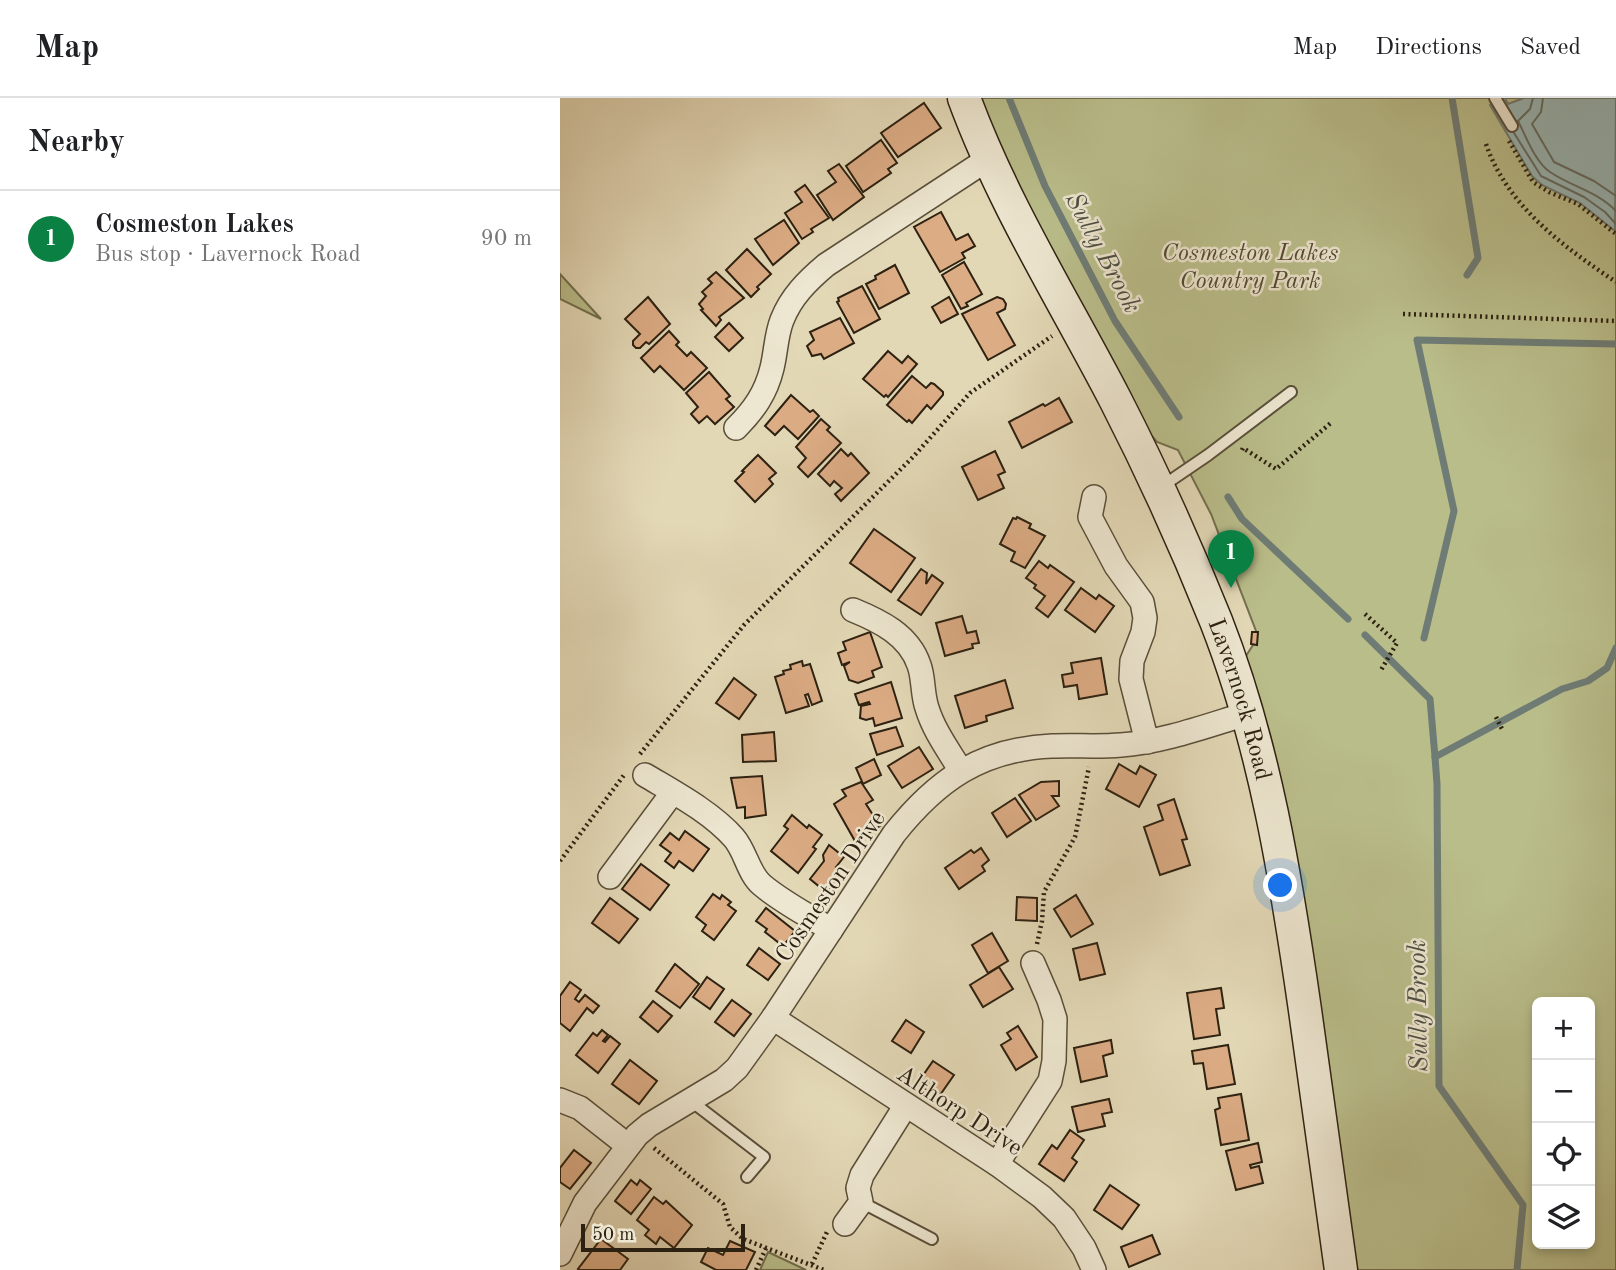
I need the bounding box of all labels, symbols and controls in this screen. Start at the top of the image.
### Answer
text: Map [35,32,99,65]
text: Map [1293,36,1337,60]
text: Directions [1375,36,1482,60]
text: Saved [1520,36,1581,60]
text: Nearby [28,128,125,158]
water label: Sully Brook [1060,188,1145,318]
text: Cosmeston Lakes [95,212,294,238]
text: 1 [44,227,58,250]
text: 90 m [481,227,532,250]
park label: Cosmeston Lakes Country Park [1162,242,1338,294]
text: Bus stop · Lavernock Road [95,243,361,266]
pin: 1 [1208,530,1254,588]
street label: Lavernock Road [1202,616,1274,783]
street label: Cosmeston Drive [772,807,891,967]
your location [1263,868,1297,902]
water label: Sully Brook [1405,939,1433,1072]
map controls [1532,997,1595,1249]
button: + [1532,997,1595,1060]
button: − [1532,1060,1595,1123]
street label: Althorp Drive [892,1062,1026,1161]
button: locate [1532,1123,1595,1186]
button: layers [1532,1186,1595,1249]
scale bar [581,1221,746,1253]
text: 50 m [592,1226,634,1245]

